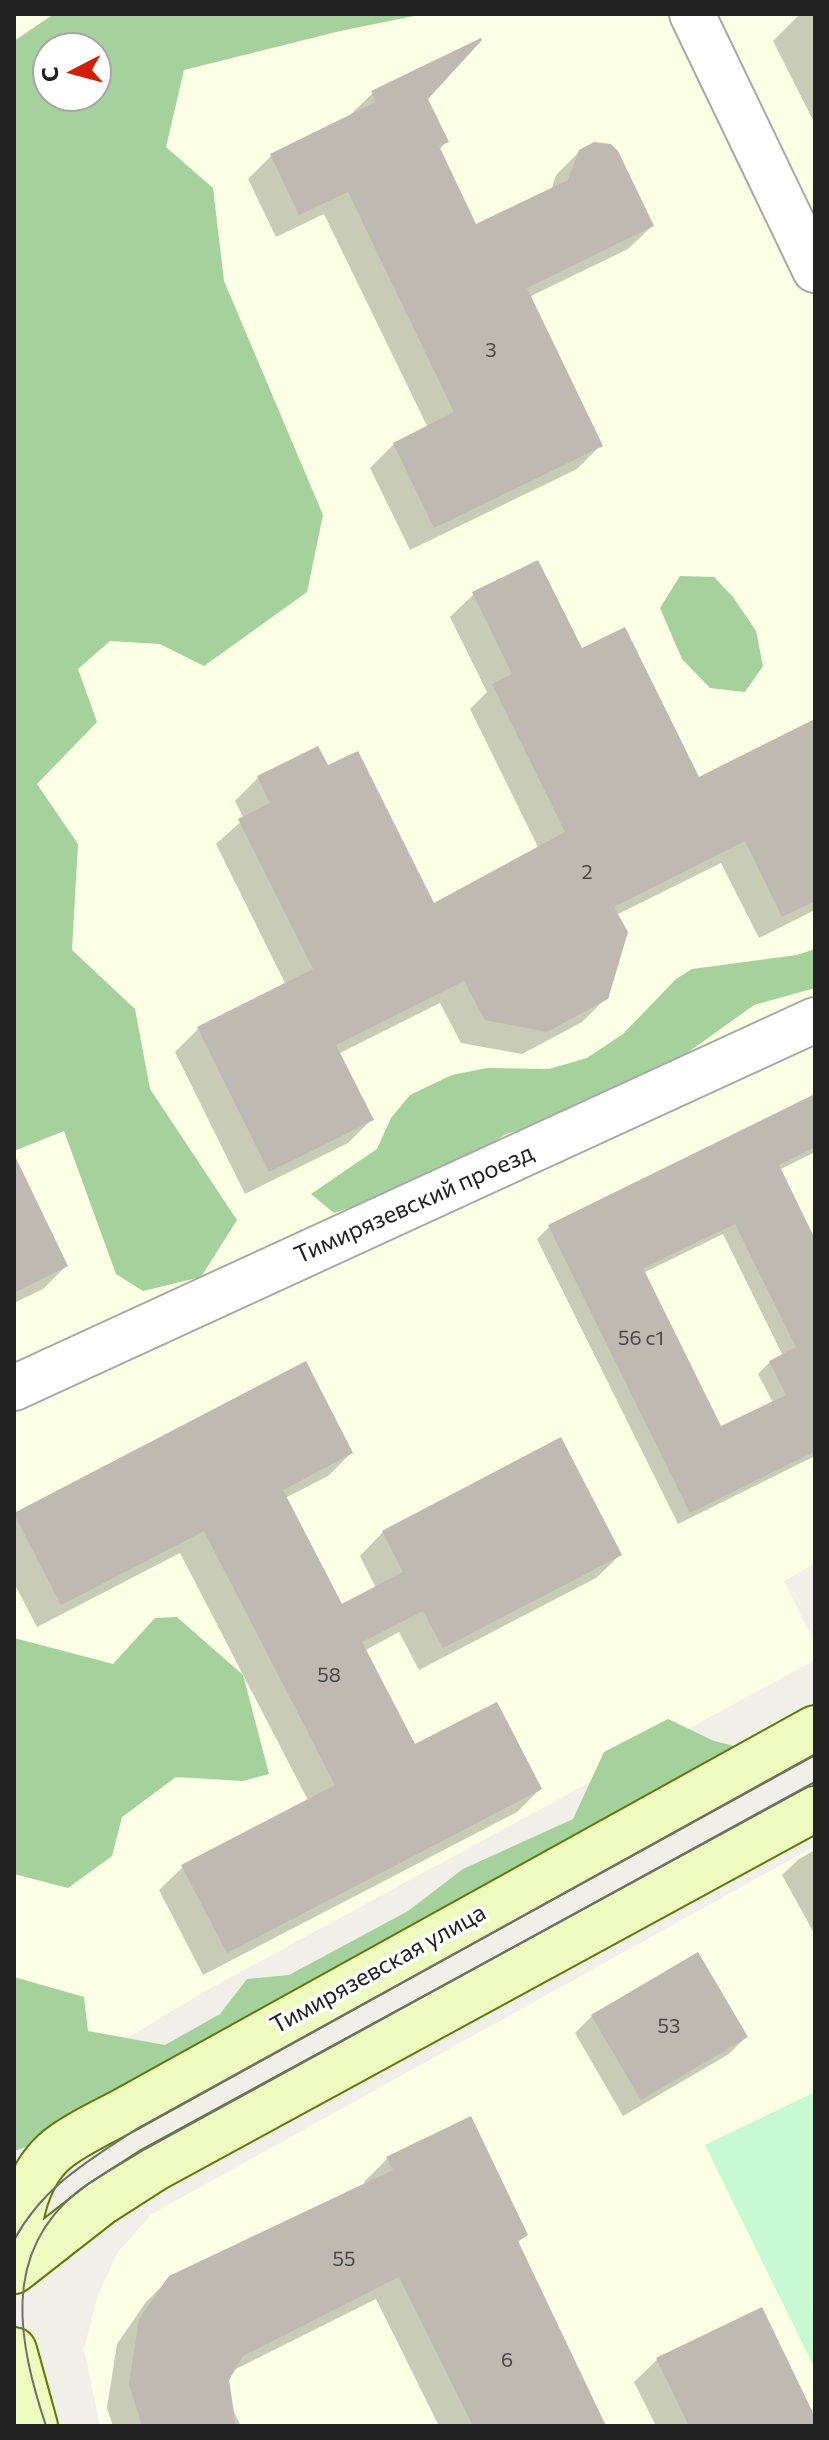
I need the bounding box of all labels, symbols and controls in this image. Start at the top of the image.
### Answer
north arrow [32,32,112,112]
text: С [35,65,64,83]
house number: 3 [485,338,497,362]
house number: 2 [581,860,593,884]
street label: Тимирязевский проезд [290,1138,538,1270]
house number: 56 с1 [618,1326,664,1350]
house number: 58 [317,1663,341,1687]
street label: Тимирязевская улица [265,1898,491,2040]
house number: 53 [658,2014,680,2038]
house number: 55 [333,2247,355,2271]
house number: 6 [501,2348,513,2372]

